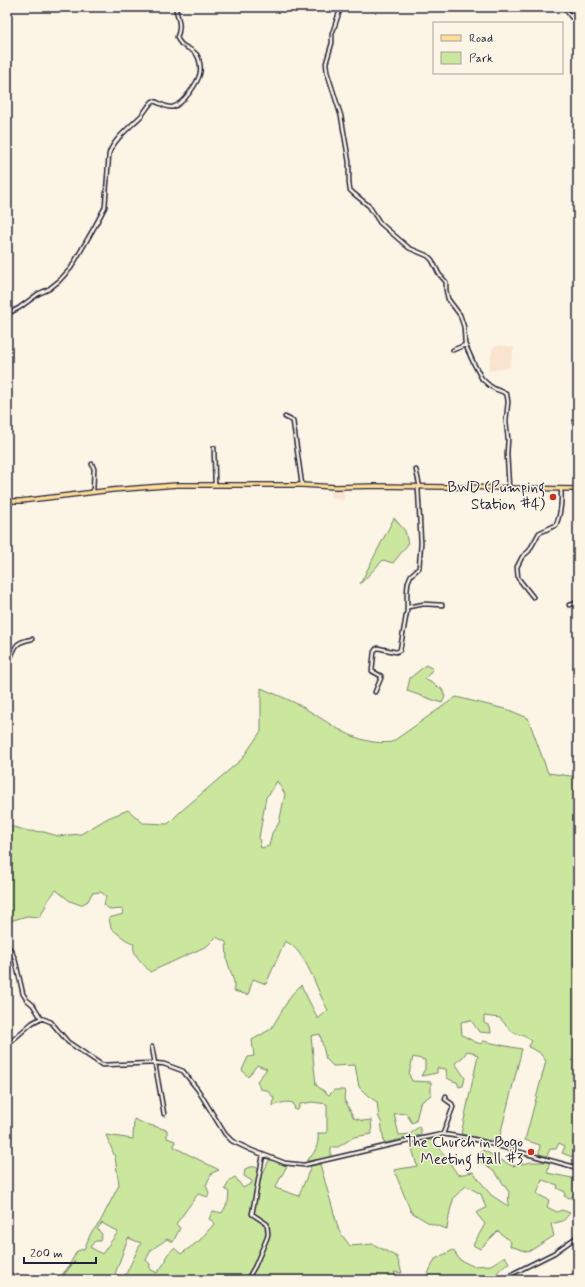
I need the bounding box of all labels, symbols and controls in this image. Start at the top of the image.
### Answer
legend [433,22,563,74]
text: Road [469,31,493,47]
text: Park [469,51,493,67]
place label: BWD (Pumping Station #4) [447,478,546,515]
marker: BWD (Pumping Station #4) [548,492,558,502]
place label: The Church in Bogo Meeting Hall #3 [405,1133,523,1171]
marker: The Church in Bogo Meeting Hall #3 [526,1147,536,1157]
scale bar [24,1239,96,1265]
text: 200 m [30,1246,63,1262]

